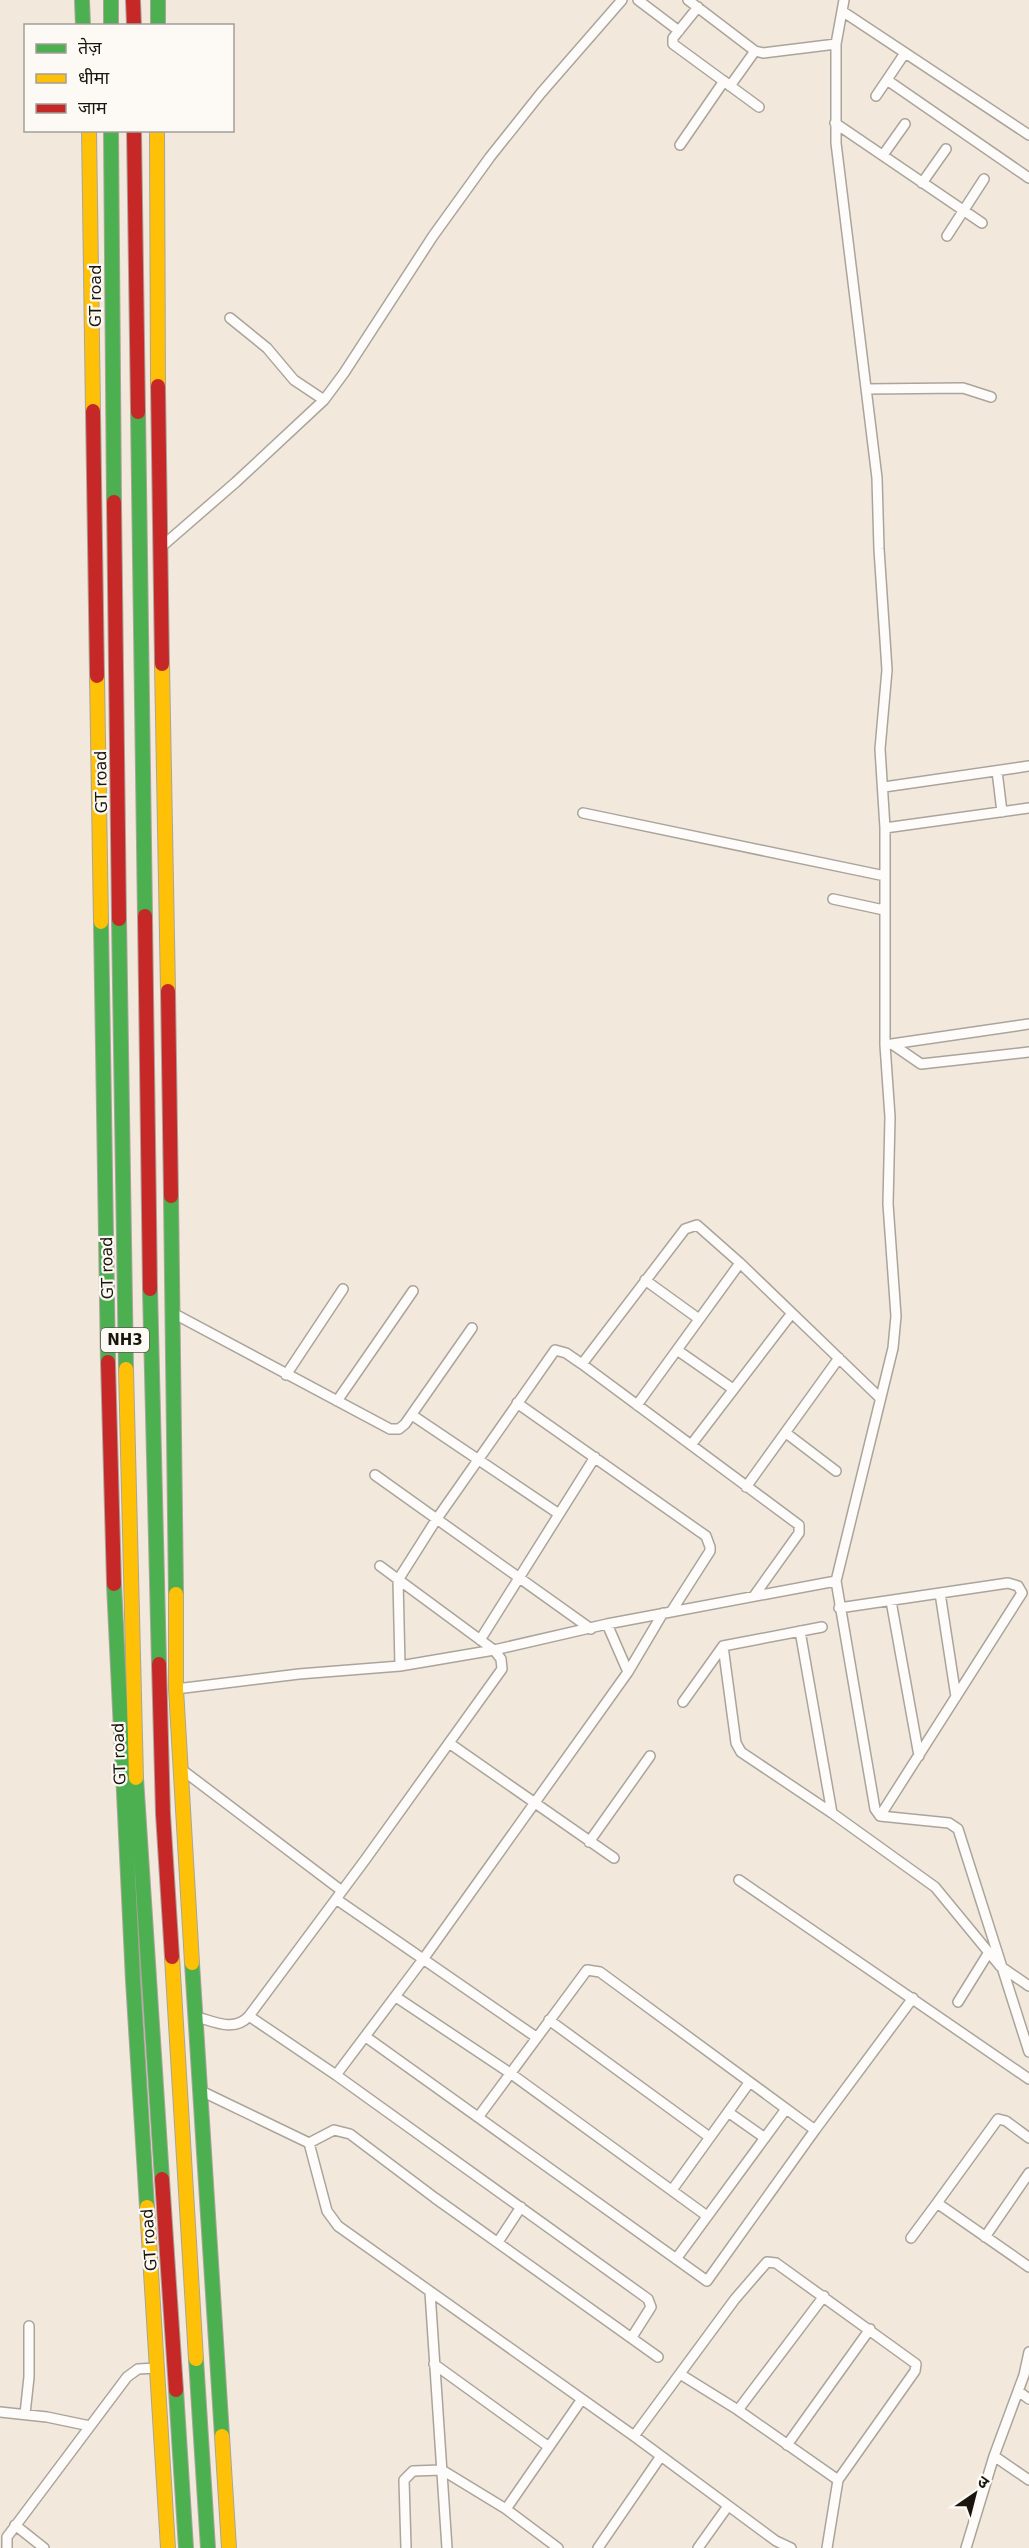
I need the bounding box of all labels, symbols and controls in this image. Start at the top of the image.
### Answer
legend [24,24,234,132]
text: तेज़ [78,37,102,58]
text: धीमा [78,67,109,88]
text: जाम [78,97,108,118]
street label: GT road [86,265,105,327]
street label: GT road [91,751,111,813]
street label: GT road [97,1237,117,1299]
road number: NH3 [101,1328,149,1352]
street label: GT road [108,1722,130,1786]
street label: GT road [137,2208,161,2272]
north arrow [945,2464,1005,2524]
text: उ [974,2472,993,2493]

